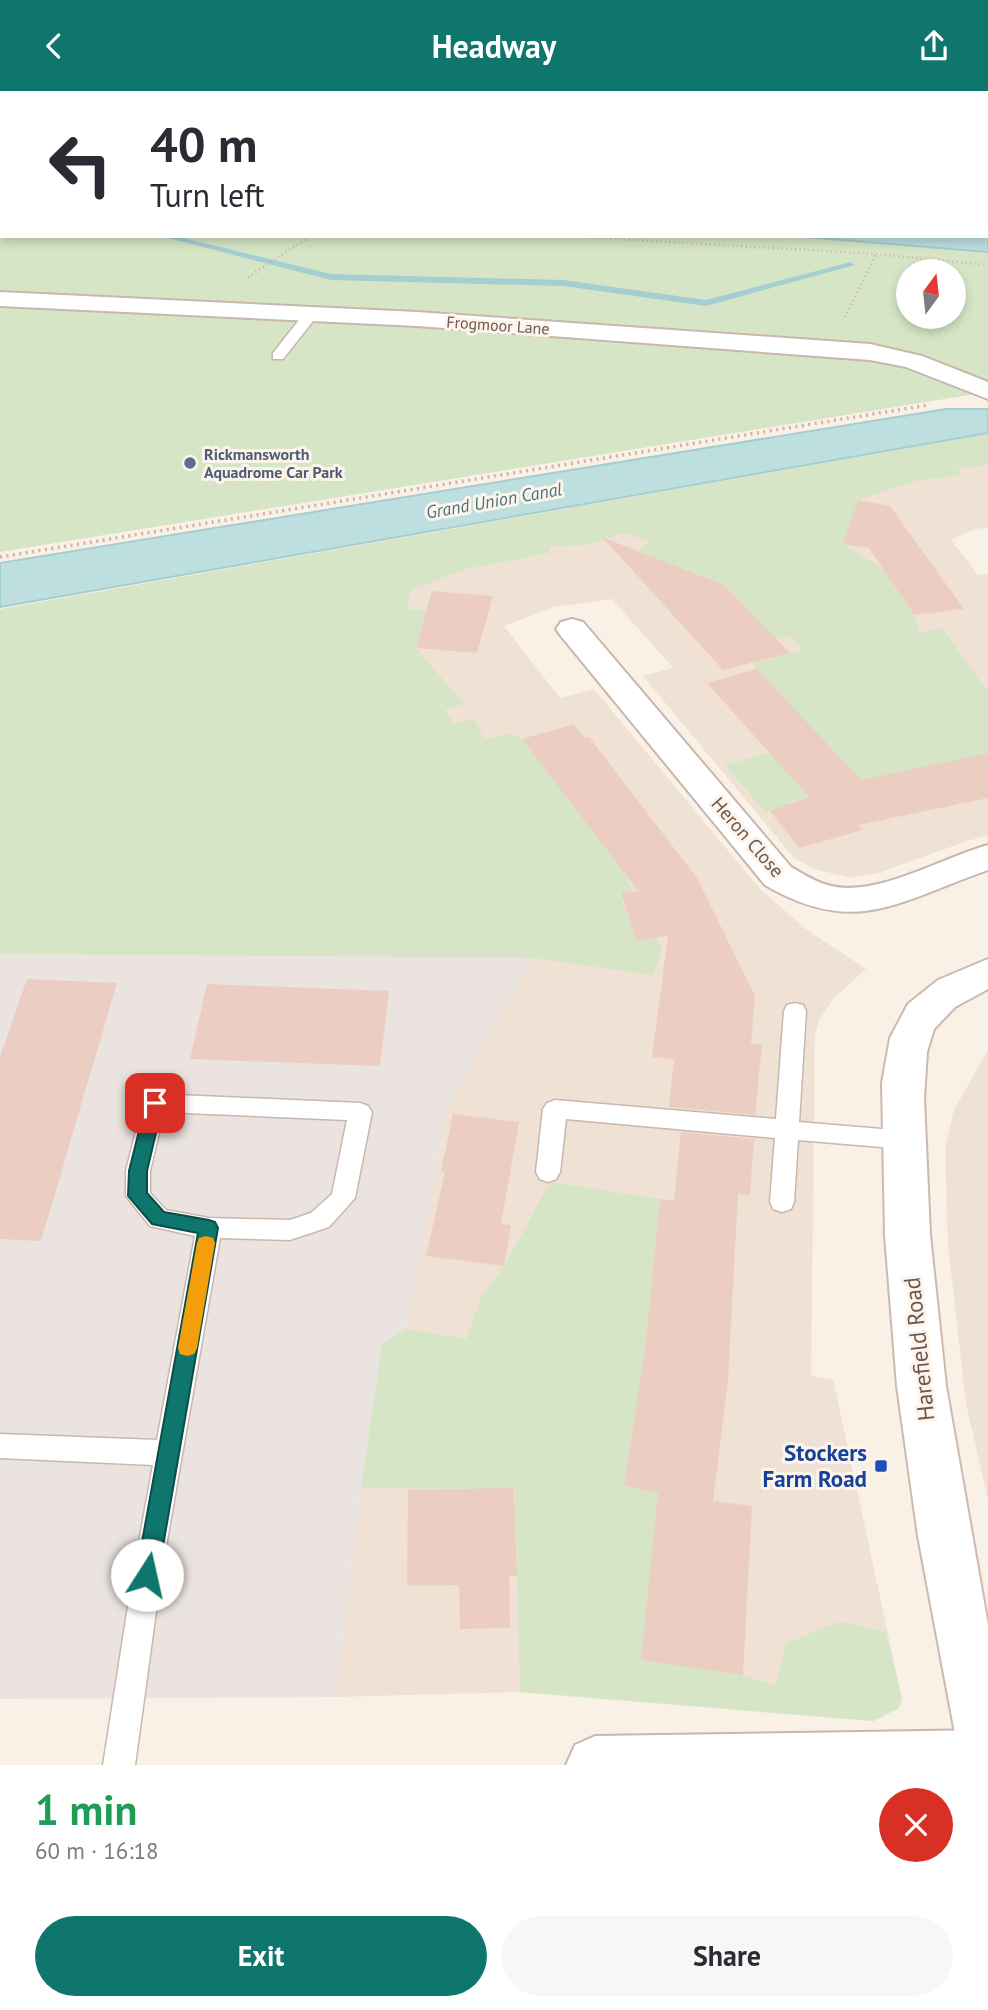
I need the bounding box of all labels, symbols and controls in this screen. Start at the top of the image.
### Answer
text: Headway [432,25,556,67]
icon: back [35,27,73,65]
icon: share [915,27,953,65]
text: 40 m [150,112,257,176]
icon: left [35,119,126,210]
text: Turn left [150,174,265,216]
north arrow [896,259,966,329]
map controls [896,259,966,329]
street label: Frogmoor Lane [446,311,550,339]
place label: Rickmansworth Aquadrome Car Park [204,444,343,482]
marker: Rickmansworth Aquadrome Car Park [182,455,198,471]
water label: Grand Union Canal [424,477,564,524]
street label: Heron Close [707,792,789,882]
pin [125,1073,185,1133]
icon: arrive [136,1084,174,1122]
street label: Harefield Road [897,1276,940,1422]
place label: Stockers Farm Road [763,1438,867,1493]
marker: Stockers Farm Road [873,1458,889,1474]
position arrow [110,1538,184,1612]
text: 1 min [35,1782,137,1837]
button: close [879,1788,953,1862]
text: 60 m · 16:18 [35,1836,159,1865]
button: Exit [35,1916,487,1996]
button: Share [501,1916,953,1996]

